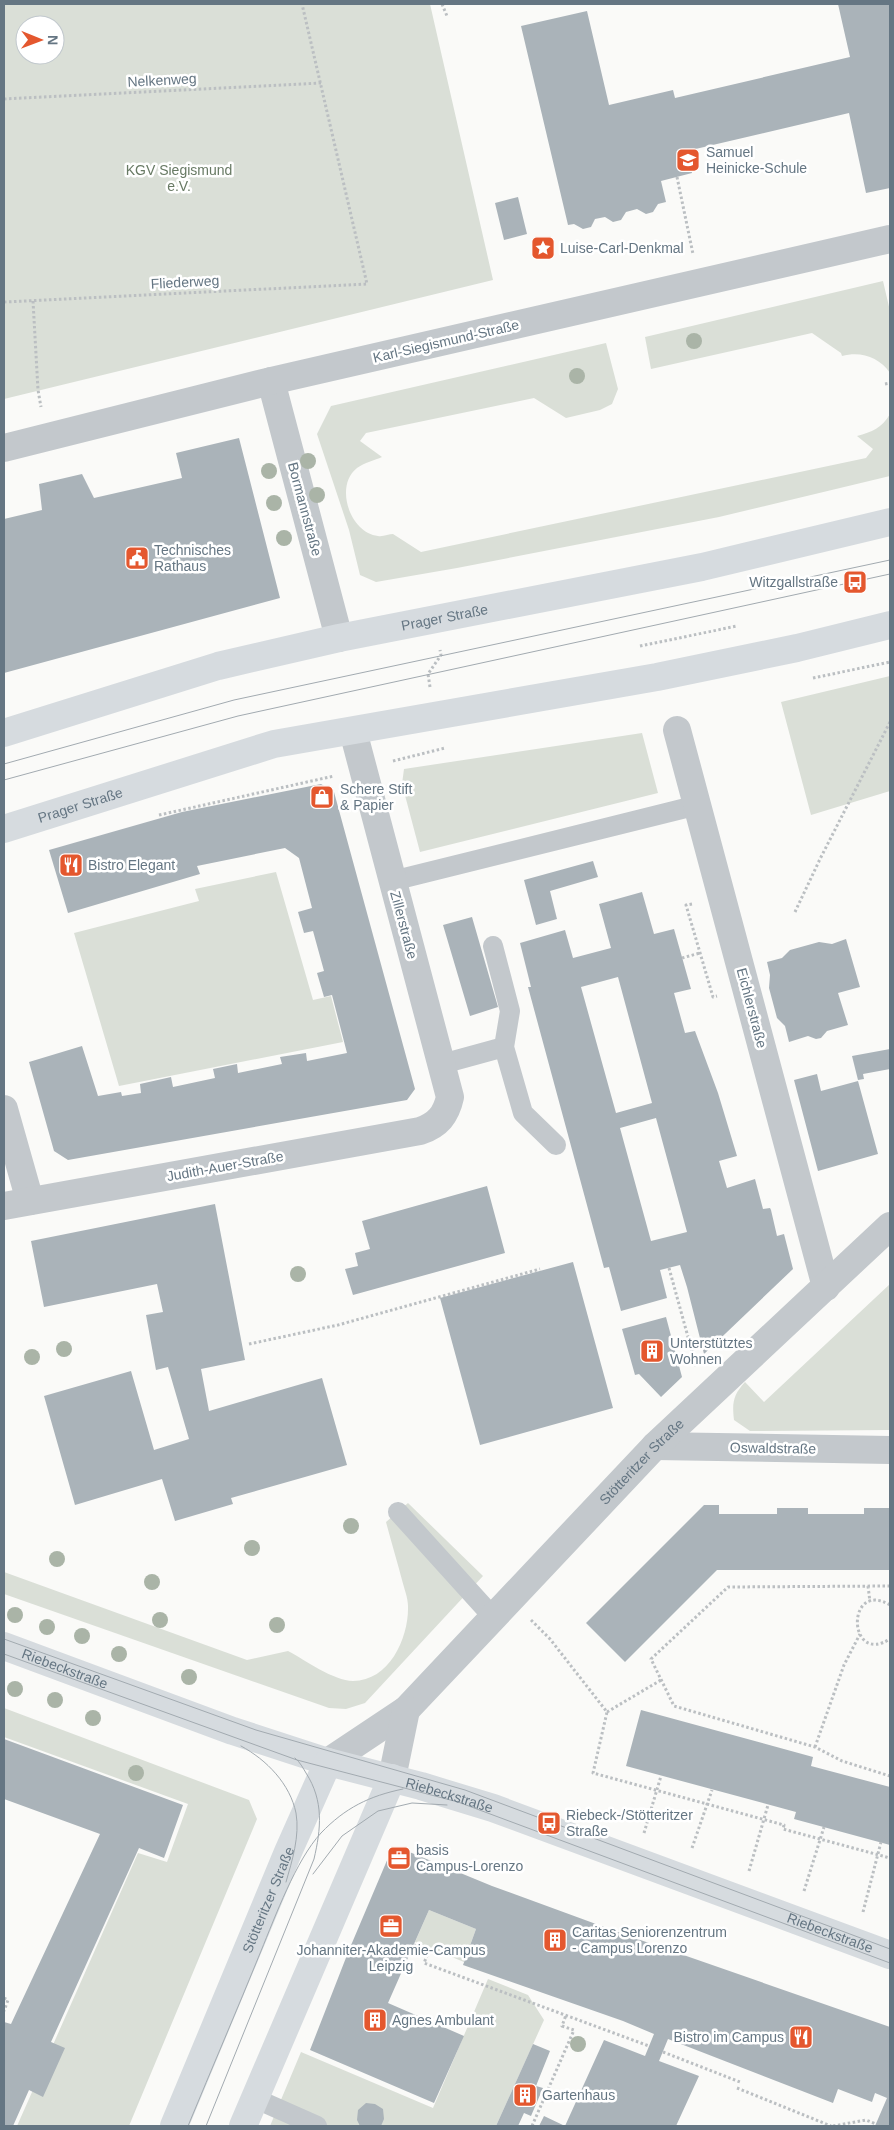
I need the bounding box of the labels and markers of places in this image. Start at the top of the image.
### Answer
place label: Samuel Heinicke-Schule [706,144,807,176]
school or university icon: Samuel Heinicke-Schule [675,147,701,173]
place icon: Luise-Carl-Denkmal [530,235,556,261]
place label: Luise-Carl-Denkmal [560,240,684,256]
place label: Technisches Rathaus [154,542,231,574]
public building icon: Technisches Rathaus [124,545,150,571]
bus stop icon: Witzgallstraße [842,569,868,595]
place label: Witzgallstraße [749,574,838,590]
place label: Schere Stift & Papier [340,781,412,813]
shop icon: Schere Stift & Papier [309,784,335,810]
restaurant icon: Bistro Elegant [58,852,84,878]
place label: Bistro Elegant [88,857,175,873]
place label: Unterstütztes Wohnen [670,1335,752,1367]
building icon: Unterstütztes Wohnen [639,1338,665,1364]
place label: Riebeck-/Stötteritzer Straße [566,1807,693,1839]
bus stop icon: Riebeck-/Stötteritzer Straße [536,1810,562,1836]
place label: basis Campus-Lorenzo [416,1842,524,1874]
office icon: basis Campus-Lorenzo [386,1845,412,1871]
office icon: Johanniter-Akademie-Campus Leipzig [378,1913,404,1939]
place label: Caritas Seniorenzentrum - Campus Lorenzo [572,1924,727,1956]
building icon: Caritas Seniorenzentrum - Campus Lorenzo [542,1927,568,1953]
place label: Johanniter-Akademie-Campus Leipzig [296,1942,486,1974]
building icon: Agnes Ambulant [362,2007,388,2033]
place label: Agnes Ambulant [392,2012,494,2028]
restaurant icon: Bistro im Campus [788,2024,814,2050]
place label: Bistro im Campus [674,2029,784,2045]
building icon: Gartenhaus [512,2082,538,2108]
place label: Gartenhaus [542,2087,615,2103]

